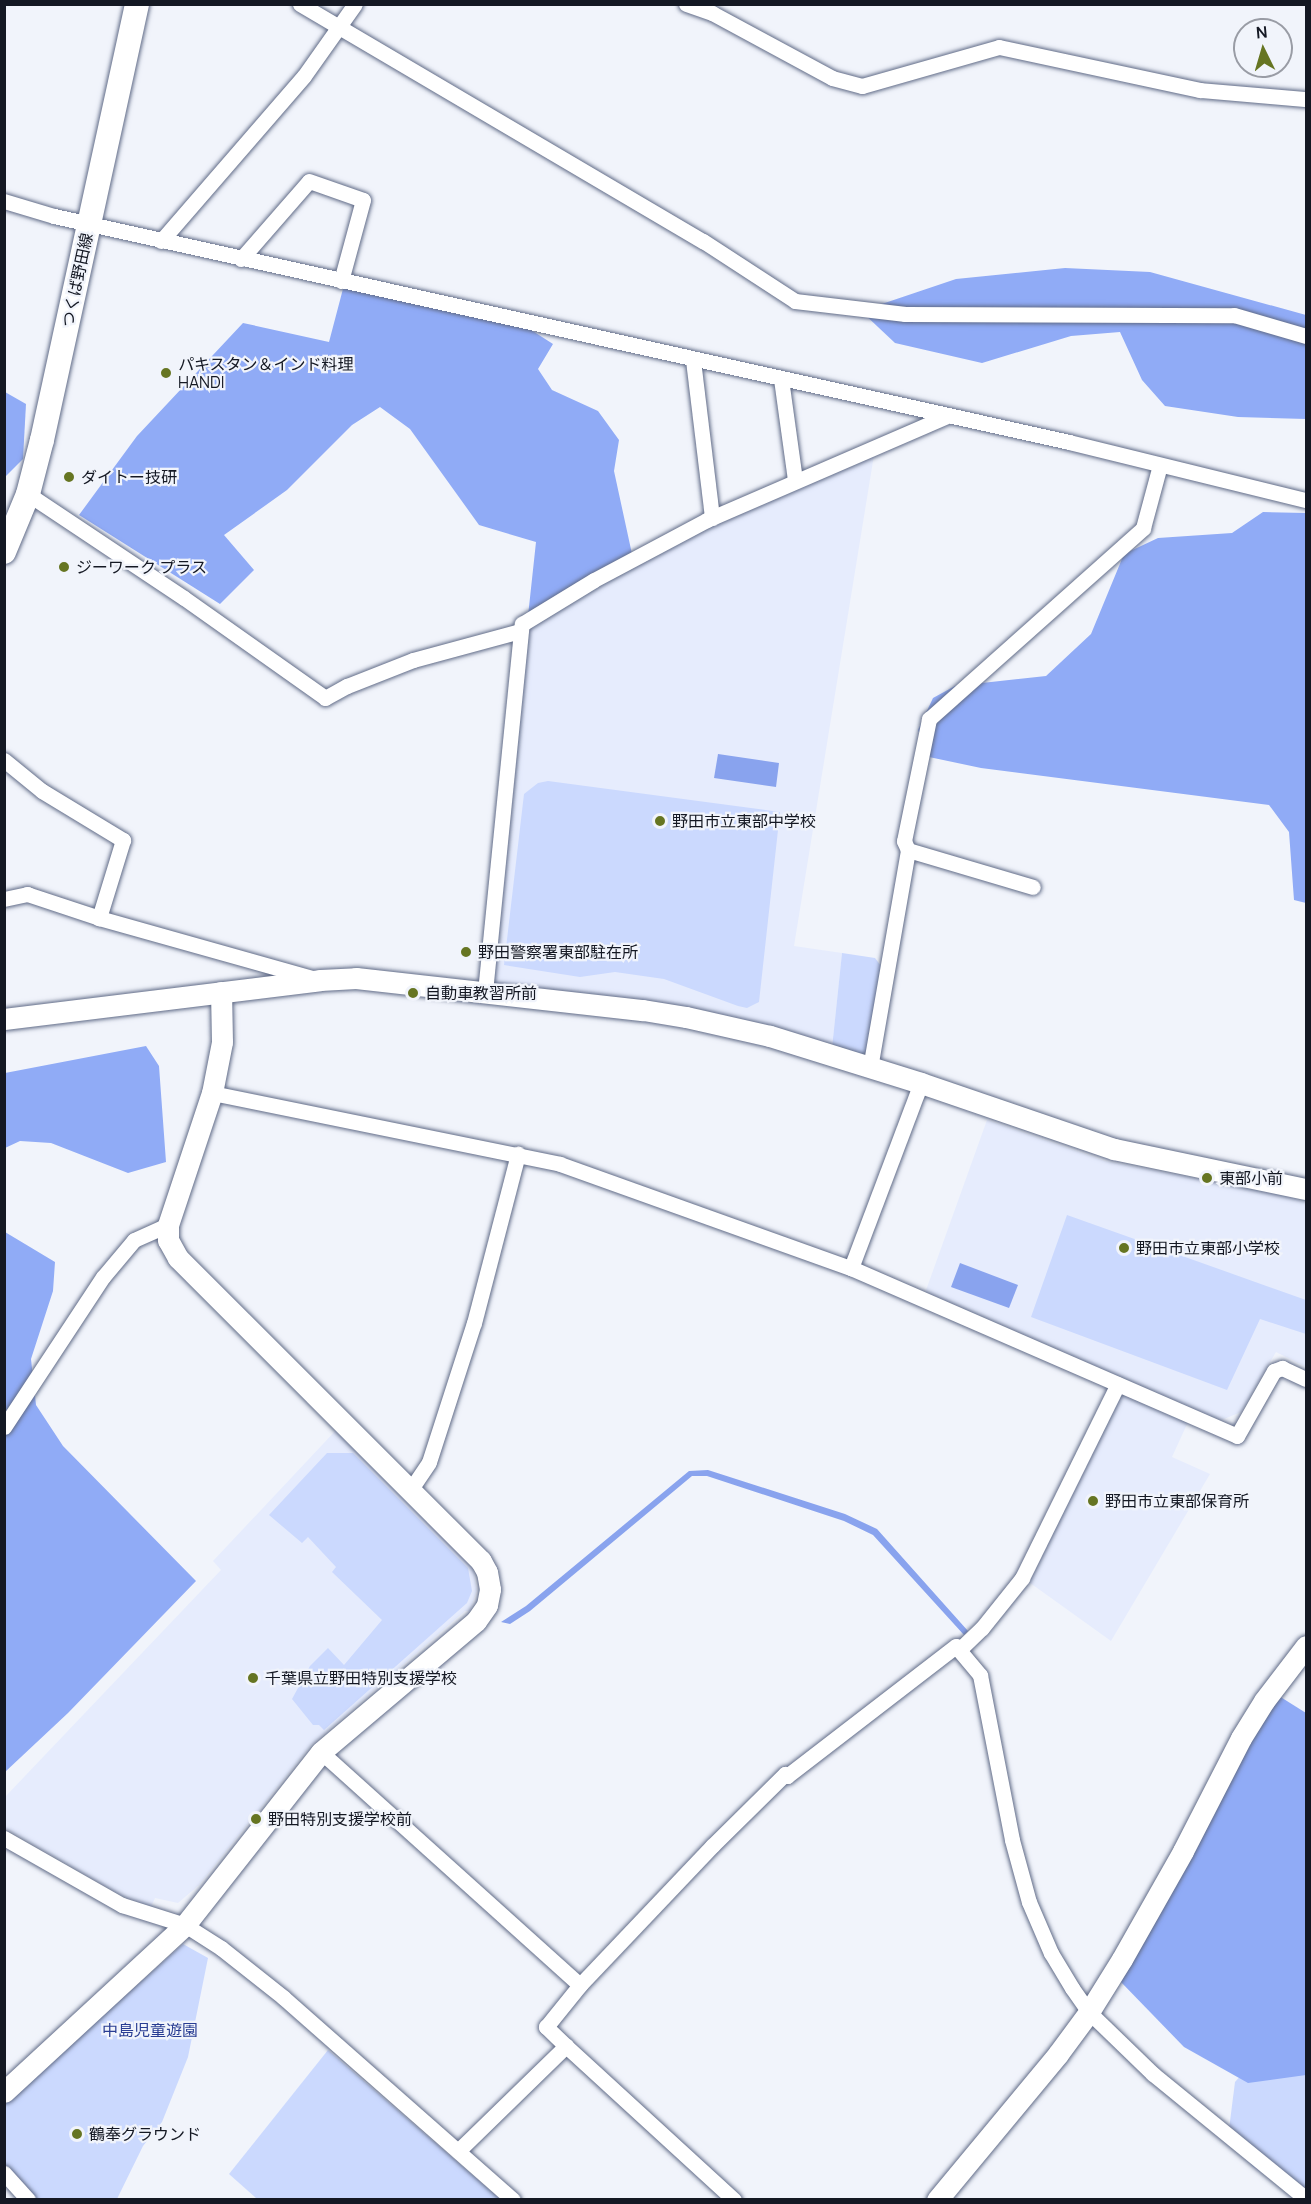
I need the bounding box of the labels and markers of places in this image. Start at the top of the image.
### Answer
place label: パキスタン＆インド料理 HANDI [178,354,354,392]
marker: パキスタン＆インド料理 HANDI [159,366,173,380]
place label: ダイトー技研 [81,467,177,487]
marker: ダイトー技研 [62,470,76,484]
place label: ジーワーク プラス [76,557,207,577]
marker: ジーワーク プラス [57,560,71,574]
place label: 野田市立東部中学校 [672,811,816,831]
marker: 野田市立東部中学校 [653,814,667,828]
place label: 野田警察署東部駐在所 [478,942,638,962]
marker: 野田警察署東部駐在所 [459,945,473,959]
place label: 自動車教習所前 [425,983,537,1003]
marker: 自動車教習所前 [406,986,420,1000]
place label: 東部小前 [1219,1168,1283,1188]
marker: 東部小前 [1200,1171,1214,1185]
place label: 野田市立東部小学校 [1136,1238,1280,1258]
marker: 野田市立東部小学校 [1117,1241,1131,1255]
place label: 野田市立東部保育所 [1105,1491,1249,1511]
marker: 野田市立東部保育所 [1086,1494,1100,1508]
place label: 千葉県立野田特別支援学校 [265,1668,457,1688]
marker: 千葉県立野田特別支援学校 [246,1671,260,1685]
place label: 野田特別支援学校前 [268,1809,412,1829]
marker: 野田特別支援学校前 [249,1812,263,1826]
place label: 鶴奉グラウンド [89,2124,201,2144]
marker: 鶴奉グラウンド [70,2127,84,2141]

